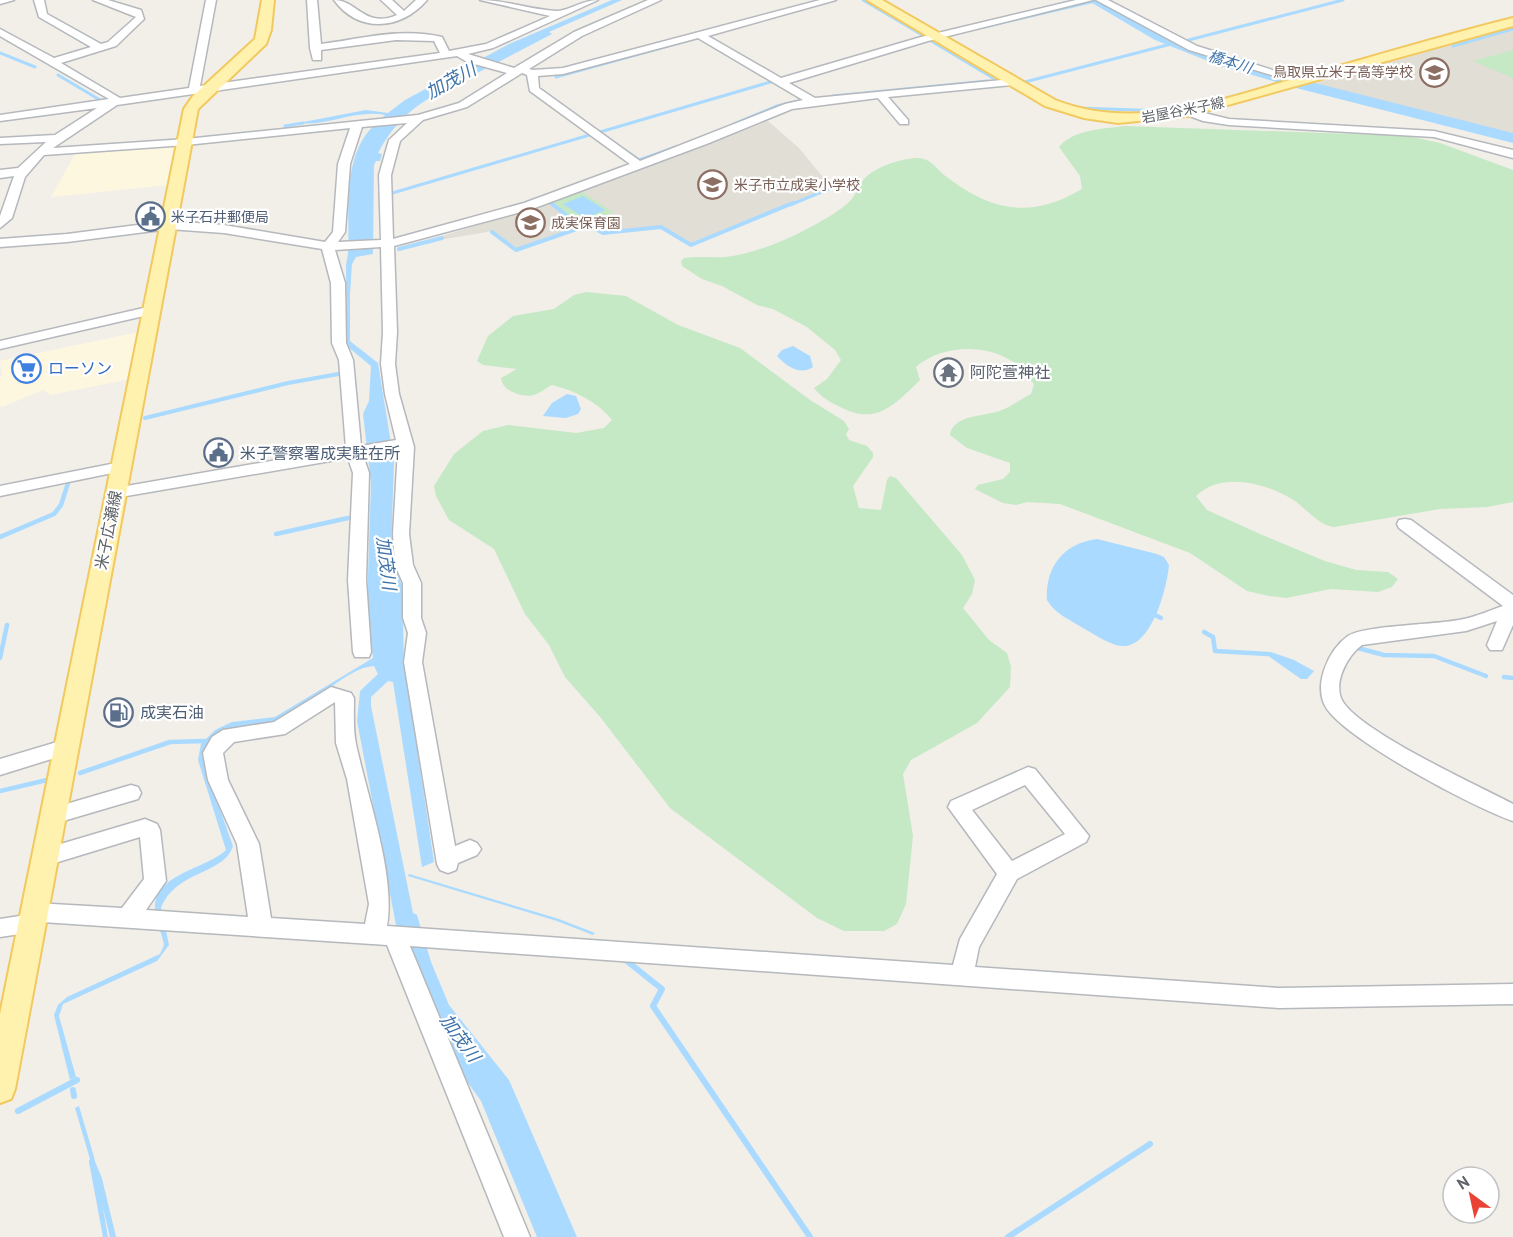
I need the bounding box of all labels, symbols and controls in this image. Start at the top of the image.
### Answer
water label: 橋本川 [1206,46,1256,78]
water label: 加茂川 [422,56,482,104]
school or university icon: 鳥取県立米子高等学校 [1418,56,1450,88]
place label: 鳥取県立米子高等学校 [1273,63,1413,81]
street label: 岩屋谷米子線 [1140,93,1226,127]
school or university icon: 米子市立成実小学校 [697,169,729,201]
place label: 米子市立成実小学校 [734,176,860,194]
public building icon: 米子石井郵便局 [134,201,166,233]
school or university icon: 成実保育園 [514,207,546,239]
place label: 米子石井郵便局 [171,208,269,226]
place label: 成実保育園 [551,214,621,232]
supermarket icon: ローソン [11,352,43,384]
temple icon: 阿陀萱神社 [933,356,965,388]
place label: ローソン [48,358,112,378]
place label: 阿陀萱神社 [970,362,1050,382]
public building icon: 米子警察署成実駐在所 [203,437,235,469]
place label: 米子警察署成実駐在所 [240,443,400,463]
street label: 米子広瀬線 [91,489,125,571]
water label: 加茂川 [372,535,401,593]
fuel station icon: 成実石油 [103,696,135,728]
place label: 成実石油 [140,702,204,722]
water label: 加茂川 [435,1009,487,1068]
north arrow [1441,1165,1501,1225]
text: N [1453,1171,1473,1194]

